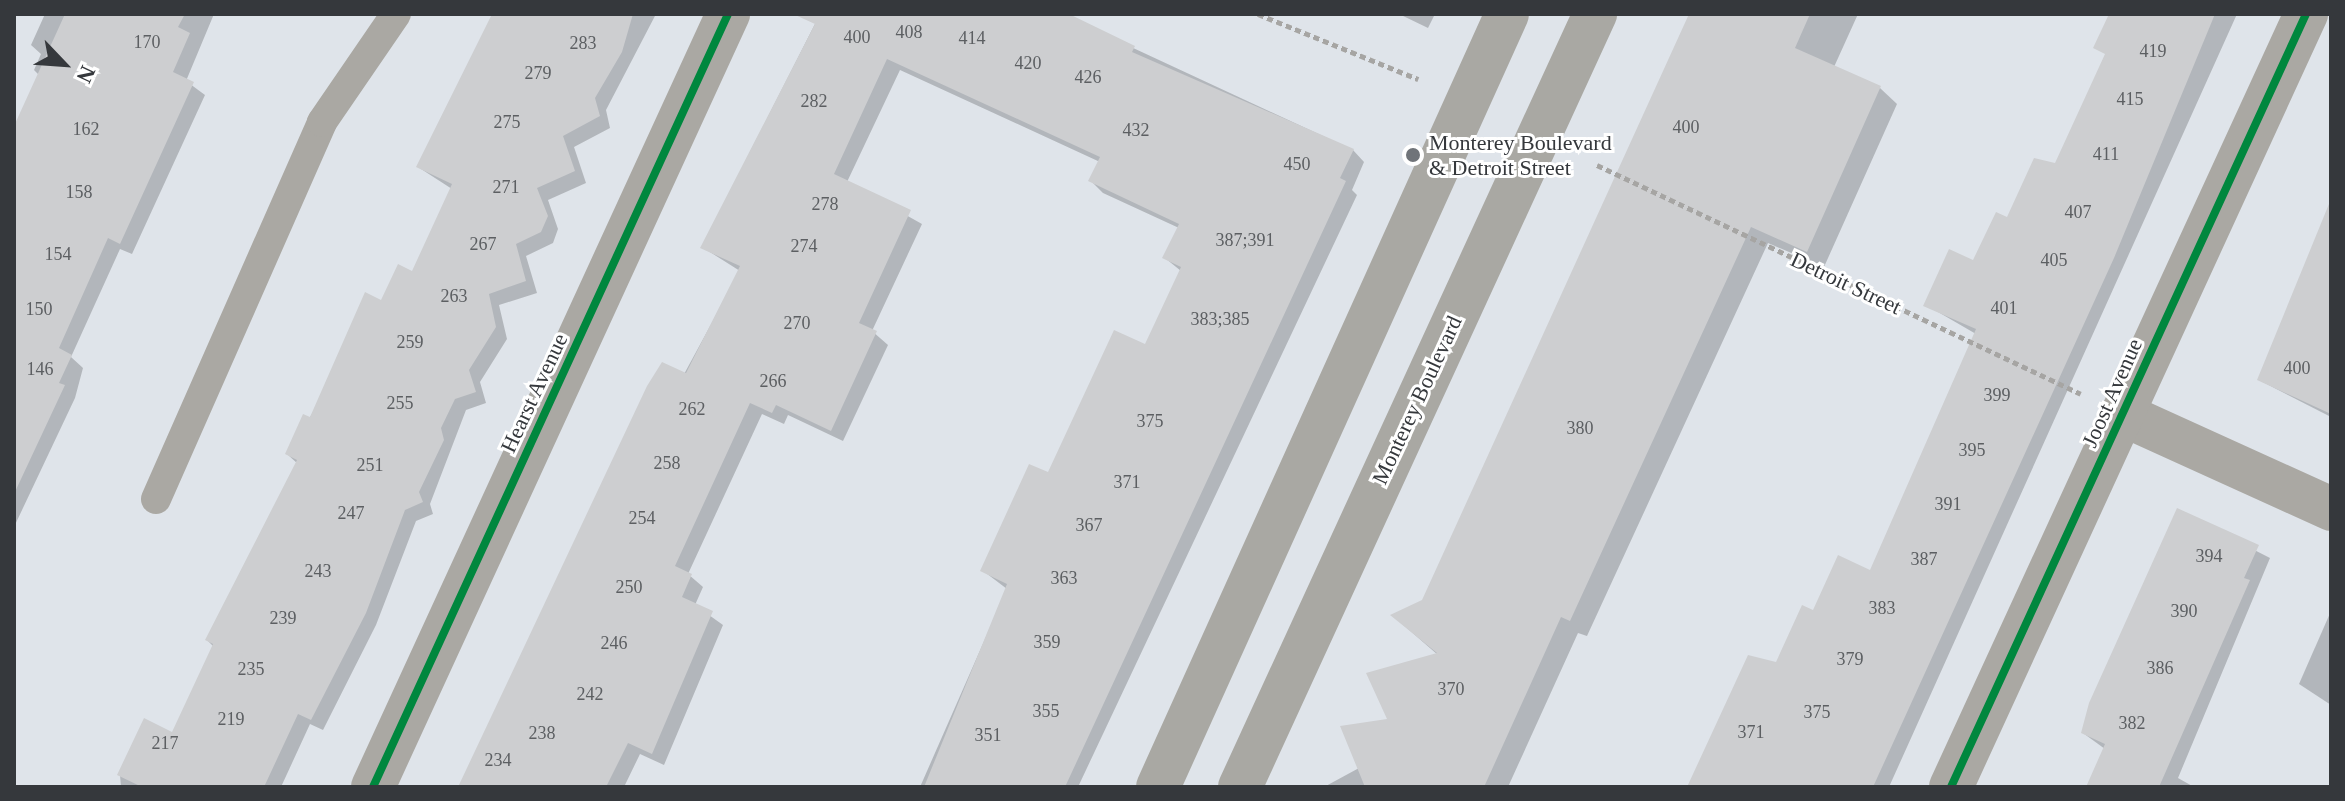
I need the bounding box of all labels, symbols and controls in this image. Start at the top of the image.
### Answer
house number: 408 [896,21,922,43]
north arrow [24,24,104,104]
house number: 400 [844,26,870,48]
house number: 414 [958,27,986,49]
house number: 170 [134,31,160,53]
house number: 283 [570,32,596,54]
house number: 419 [2140,40,2166,62]
house number: 420 [1014,52,1042,74]
text: N [72,62,101,87]
house number: 279 [524,62,552,84]
house number: 426 [1074,66,1102,88]
house number: 415 [2116,88,2144,110]
house number: 282 [800,90,828,112]
house number: 275 [494,111,520,133]
house number: 400 [1672,116,1700,138]
house number: 162 [72,118,100,140]
house number: 432 [1122,119,1150,141]
place label: Monterey Boulevard & Detroit Street [1429,129,1612,180]
house number: 411 [2093,143,2119,165]
marker: Monterey Boulevard & Detroit Street [1404,146,1422,164]
house number: 450 [1284,153,1310,175]
house number: 271 [492,176,520,198]
house number: 158 [66,181,92,203]
house number: 278 [812,193,838,215]
house number: 407 [2064,201,2092,223]
house number: 387;391 [1215,229,1275,251]
house number: 267 [470,233,496,255]
house number: 274 [790,235,818,257]
house number: 154 [44,243,72,265]
street label: Detroit Street [1786,246,1906,320]
house number: 405 [2040,249,2068,271]
house number: 263 [440,285,468,307]
house number: 401 [1990,297,2018,319]
house number: 150 [26,298,52,320]
house number: 383;385 [1190,308,1250,330]
house number: 270 [784,312,810,334]
street label: Monterey Boulevard [1366,312,1468,488]
street label: Hearst Avenue [495,329,573,457]
house number: 259 [396,331,424,353]
street label: Joost Avenue [2076,334,2148,452]
house number: 400 [2284,357,2310,379]
house number: 146 [26,358,54,380]
house number: 266 [760,370,786,392]
house number: 399 [1984,384,2010,406]
house number: 255 [386,392,414,414]
house number: 262 [678,398,706,420]
house number: 375 [1136,410,1164,432]
house number: 380 [1566,417,1594,439]
house number: 395 [1958,439,1986,461]
house number: 258 [654,452,680,474]
house number: 251 [356,454,384,476]
house number: 371 [1114,471,1140,493]
house number: 391 [1934,493,1962,515]
house number: 247 [338,502,364,524]
house number: 254 [628,507,656,529]
house number: 367 [1076,514,1102,536]
house number: 394 [2196,545,2222,567]
house number: 387 [1910,548,1938,570]
house number: 243 [304,560,332,582]
house number: 363 [1050,567,1078,589]
house number: 250 [616,576,642,598]
house number: 383 [1868,597,1896,619]
house number: 390 [2170,600,2198,622]
house number: 239 [270,607,296,629]
house number: 359 [1034,631,1060,653]
house number: 246 [600,632,628,654]
house number: 379 [1836,648,1864,670]
house number: 386 [2146,657,2174,679]
house number: 235 [238,658,264,680]
house number: 370 [1438,678,1464,700]
house number: 242 [576,683,604,705]
house number: 355 [1032,700,1060,722]
house number: 375 [1804,701,1830,723]
house number: 219 [218,708,244,730]
house number: 382 [2118,712,2146,734]
house number: 371 [1738,721,1764,743]
house number: 238 [528,722,556,744]
house number: 351 [974,724,1002,746]
house number: 217 [152,732,178,754]
house number: 234 [484,749,512,771]

